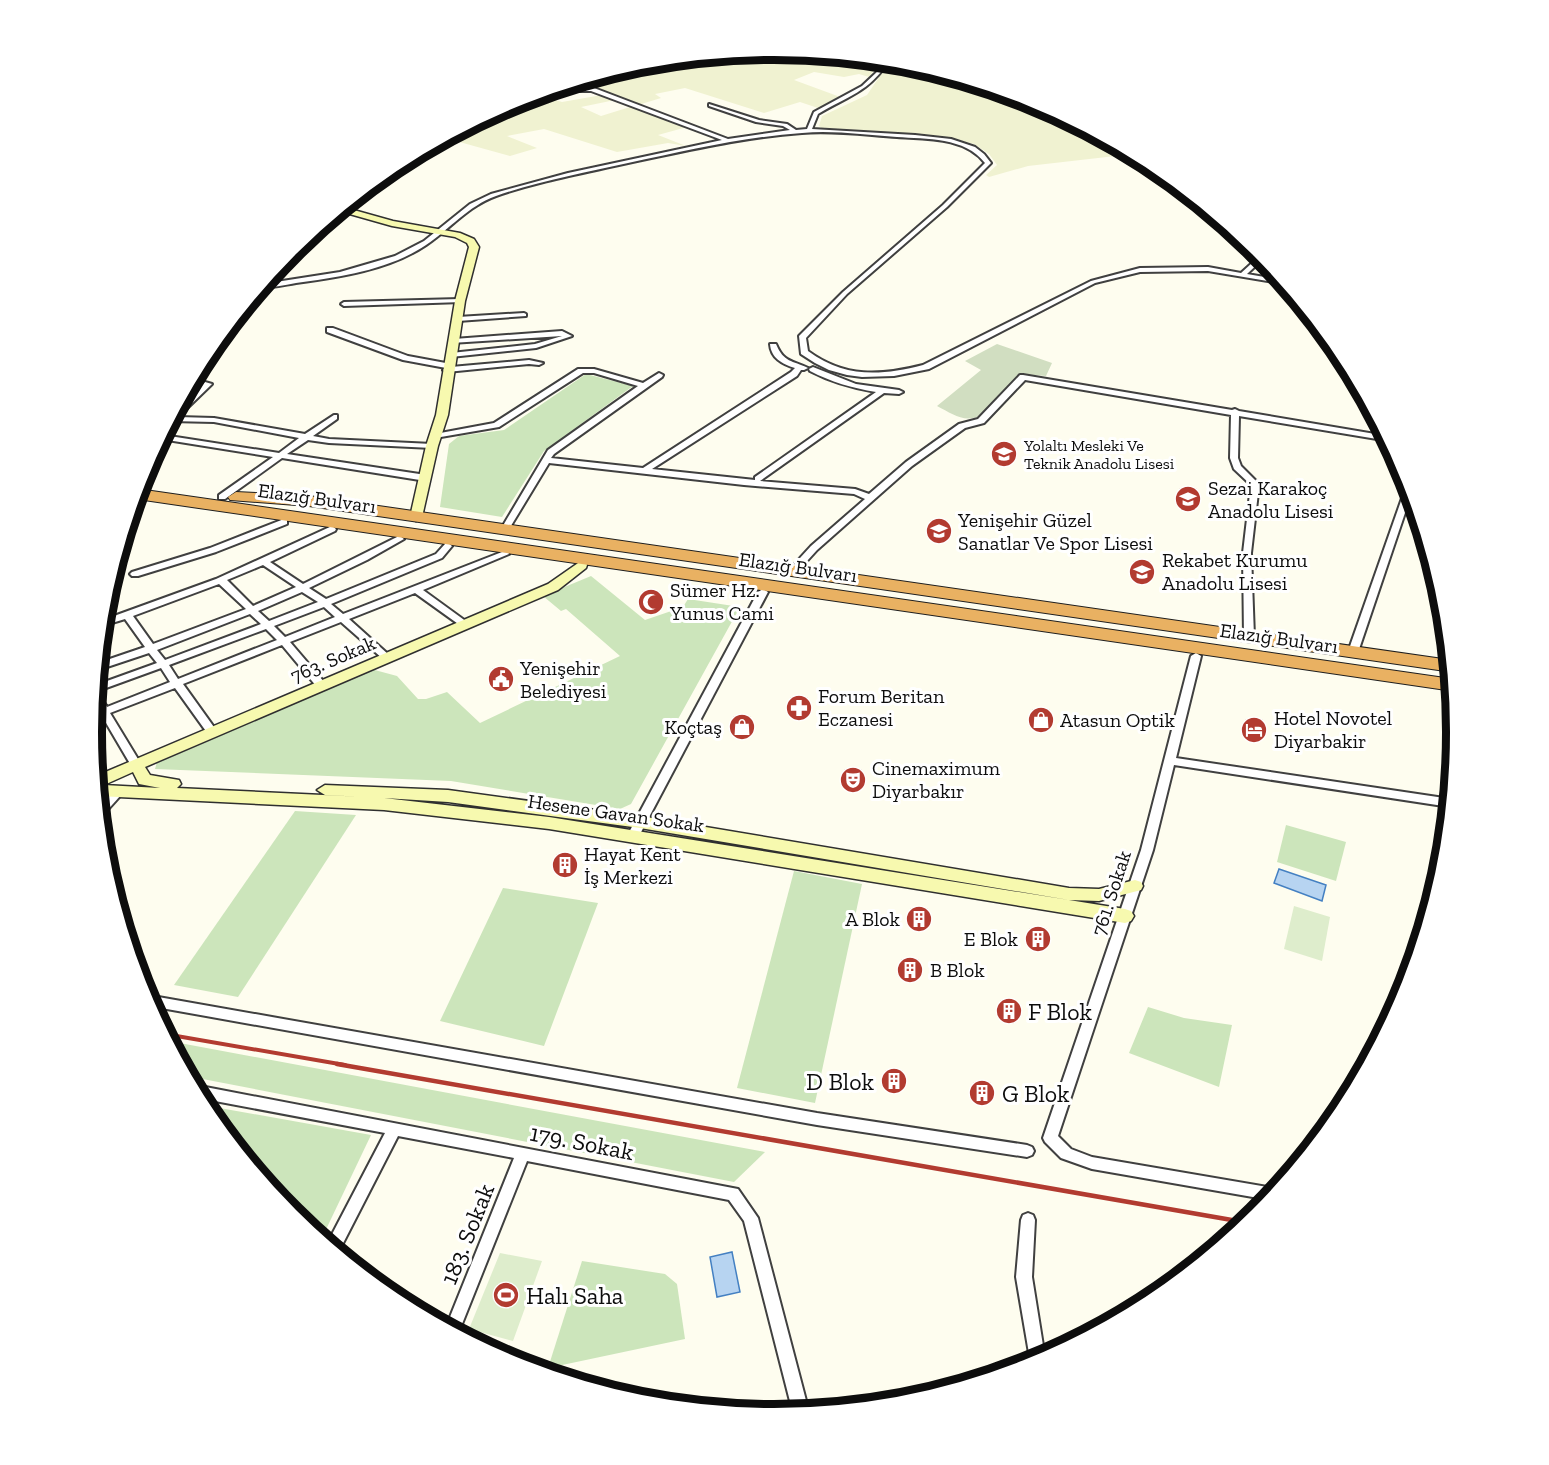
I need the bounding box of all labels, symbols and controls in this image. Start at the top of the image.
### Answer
place label: Yolaltı Mesleki Ve Teknik Anadolu Lisesi [1023,436,1175,473]
school or university icon: Yolaltı Mesleki Ve Teknik Anadolu Lisesi [989,439,1019,469]
place label: Sezai Karakoç Anadolu Lisesi [1208,476,1334,523]
street label: Elazığ Bulvarı [256,478,378,518]
school or university icon: Sezai Karakoç Anadolu Lisesi [1173,484,1203,514]
place label: Yenişehir Güzel Sanatlar Ve Spor Lisesi [957,508,1153,555]
school or university icon: Yenişehir Güzel Sanatlar Ve Spor Lisesi [924,516,954,546]
street label: Elazığ Bulvarı [737,547,859,587]
place label: Rekabet Kurumu Anadolu Lisesi [1162,548,1308,595]
school or university icon: Rekabet Kurumu Anadolu Lisesi [1127,557,1157,587]
place label: Sümer Hz. Yunus Cami [669,578,774,625]
mosque icon: Sümer Hz. Yunus Cami [636,587,666,617]
street label: Elazığ Bulvarı [1218,618,1340,658]
street label: 763. Sokak [287,630,380,688]
place label: Yenişehir Belediyesi [519,656,607,703]
public building icon: Yenişehir Belediyesi [486,664,516,694]
place label: Forum Beritan Eczanesi [818,684,945,731]
pharmacy icon: Forum Beritan Eczanesi [784,693,814,723]
shop icon: Atasun Optik [1026,705,1056,735]
place label: Hotel Novotel Diyarbakir [1274,706,1392,753]
place label: Atasun Optik [1060,708,1175,732]
shop icon: Koçtaş [727,712,757,742]
place label: Koçtaş [664,715,722,739]
hotel icon: Hotel Novotel Diyarbakir [1239,715,1269,745]
place label: Cinemaximum Diyarbakır [872,756,1001,803]
theatre icon: Cinemaximum Diyarbakır [838,765,868,795]
street label: Hesene Gavan Sokak [526,789,706,837]
place label: Hayat Kent İş Merkezi [584,842,681,889]
street label: 761. Sokak [1086,847,1136,939]
building icon: Hayat Kent İş Merkezi [550,850,580,880]
building icon: A Blok [904,904,934,934]
place label: A Blok [845,907,901,931]
building icon: E Blok [1023,924,1053,954]
place label: E Blok [964,927,1019,951]
building icon: B Blok [895,955,925,985]
place label: B Blok [930,958,985,982]
building icon: F Blok [994,996,1024,1026]
place label: F Blok [1028,997,1092,1026]
building icon: D Blok [879,1066,909,1096]
place label: D Blok [806,1067,875,1096]
building icon: G Blok [967,1078,997,1108]
place label: G Blok [1002,1079,1070,1108]
street label: 179. Sokak [528,1118,637,1166]
street label: 183. Sokak [434,1179,501,1289]
sports icon: Halı Saha [491,1280,521,1310]
place label: Halı Saha [526,1281,624,1310]

